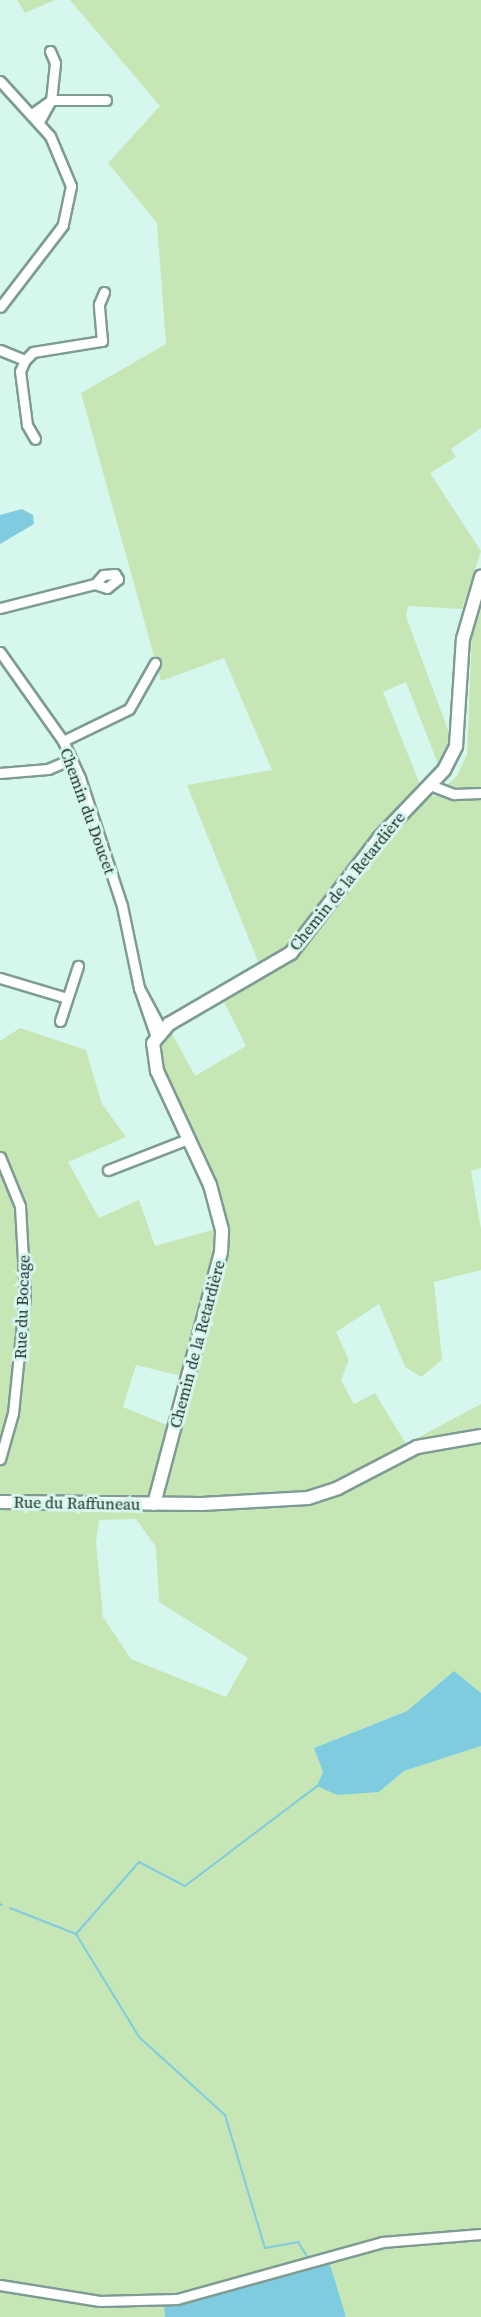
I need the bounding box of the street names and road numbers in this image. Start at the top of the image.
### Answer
street label: Chemin du Doucet [56,745,120,877]
street label: Chemin de la Retardière [285,808,409,954]
street label: Rue du Bocage [11,1255,33,1359]
street label: Chemin de la Retardière [165,1258,229,1430]
street label: Rue du Raffuneau [13,1492,141,1514]

